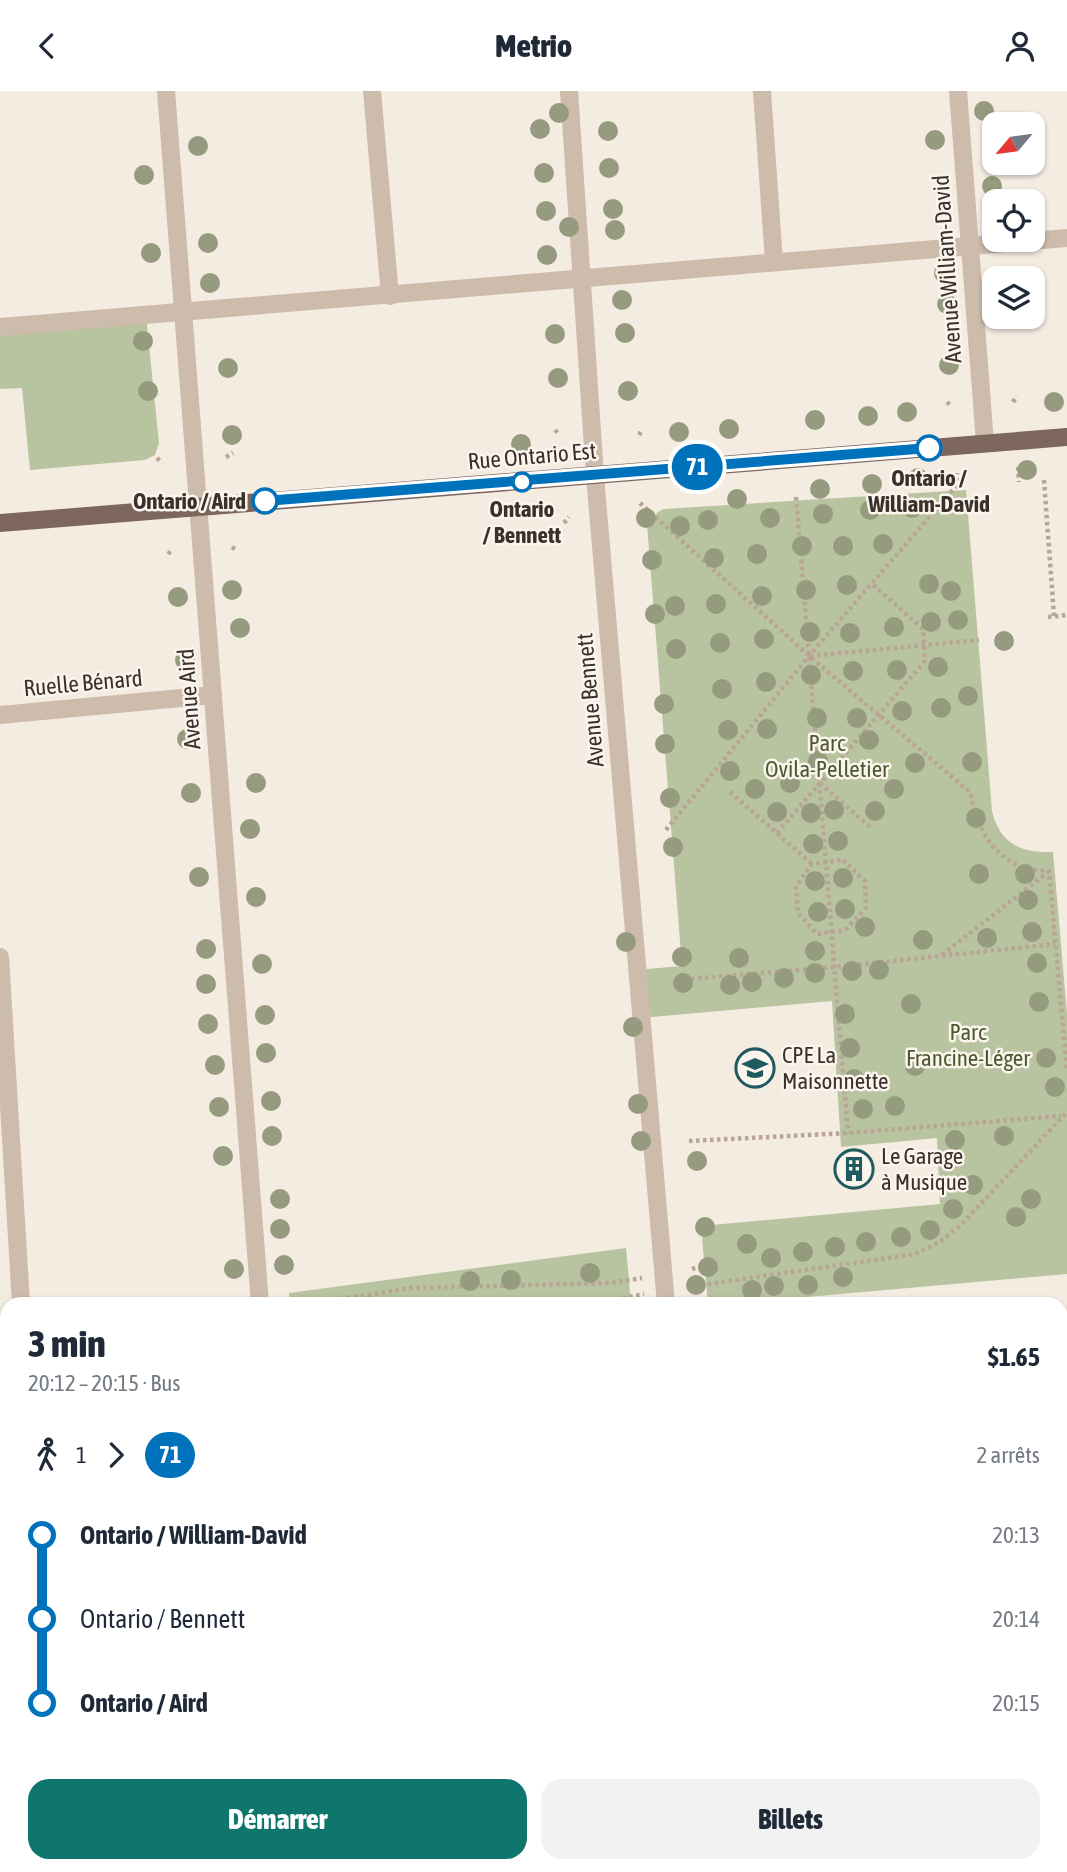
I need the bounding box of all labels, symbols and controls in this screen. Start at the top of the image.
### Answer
icon: back [28,27,66,65]
text: Metrio [495,27,572,64]
icon: person [1001,27,1039,65]
north arrow [982,112,1045,175]
map controls [982,112,1045,329]
street label: Avenue William-David [927,174,967,364]
button: locate [982,189,1045,252]
button: layers [982,266,1045,329]
marker: Ontario / William-David [916,435,942,461]
street label: Rue Ontario Est [467,437,597,475]
line badge: 71 [666,444,728,490]
text: 71 [686,453,708,480]
place label: Ontario / William-David [867,465,990,517]
marker: Ontario / Bennett [512,472,532,492]
place label: Ontario / Aird [133,488,246,514]
marker: Ontario / Aird [252,488,278,514]
place label: Ontario / Bennett [483,496,562,548]
street label: Avenue Bennett [571,632,609,768]
street label: Avenue Aird [173,648,205,750]
street label: Ruelle Bénard [22,665,144,701]
park label: Parc Ovila-Pelletier [765,730,890,782]
park label: Parc Francine-Léger [906,1019,1031,1071]
place label: CPE La Maisonnette [782,1042,889,1094]
school or university icon: CPE La Maisonnette [734,1047,776,1089]
place label: Le Garage à Musique [881,1143,967,1195]
building icon: Le Garage à Musique [833,1148,875,1190]
text: 3 min [28,1322,106,1365]
text: $1.65 [988,1342,1040,1372]
text: 20:12 – 20:15 · Bus [28,1370,180,1396]
icon: walk [28,1436,66,1474]
icon: forward [97,1436,135,1474]
text: 71 [159,1441,181,1468]
text: 1 [76,1442,87,1468]
text: 2 arrêts [977,1442,1040,1468]
text: Ontario / William-David [80,1520,307,1550]
text: 20:13 [992,1522,1040,1548]
text: Ontario / Bennett [80,1604,245,1634]
text: 20:14 [992,1606,1040,1632]
text: Ontario / Aird [80,1688,208,1718]
text: 20:15 [992,1690,1040,1716]
button: Démarrer [28,1779,527,1859]
button: Billets [541,1779,1040,1859]

